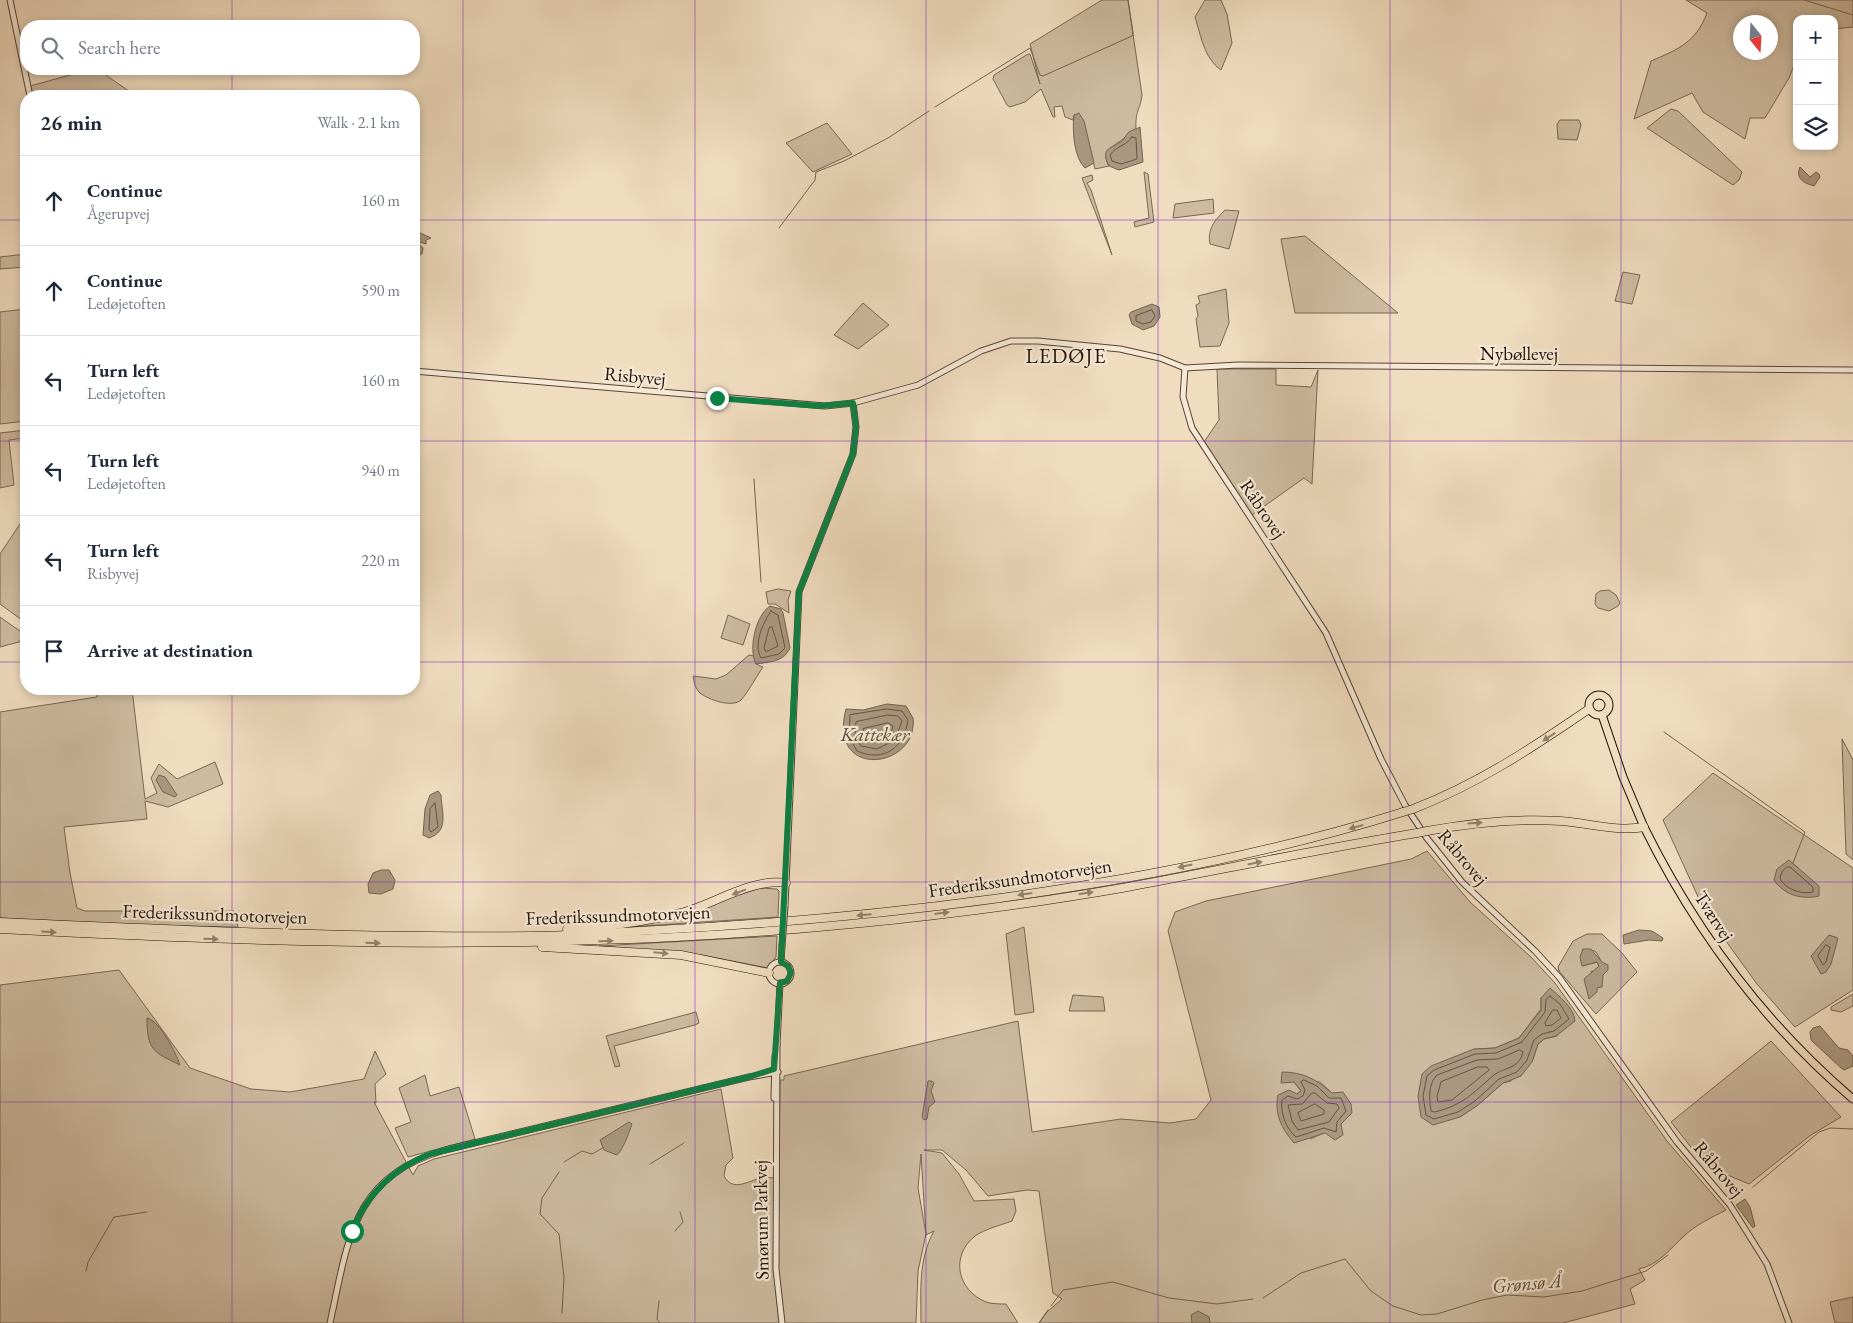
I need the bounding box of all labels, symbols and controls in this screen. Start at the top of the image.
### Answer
north arrow [1733,15,1778,60]
map controls [1793,15,1838,150]
button: + [1793,15,1838,60]
search box [20,20,420,75]
icon: search [38,34,66,62]
text: Search here [78,35,160,60]
button: − [1793,60,1838,105]
button: layers [1793,105,1838,150]
text: 26 min [40,109,102,136]
text: Walk · 2.1 km [317,112,400,133]
text: Continue [87,178,162,203]
icon: ahead [40,187,68,215]
text: 160 m [361,190,400,211]
text: Ågerupvej [87,203,150,224]
text: Continue [87,268,162,293]
icon: ahead [40,277,68,305]
text: 590 m [361,280,400,301]
text: Ledøjetoften [87,293,166,314]
street label: Nybøllevej [1480,341,1558,366]
district label: LEDØJE [1025,342,1107,369]
text: Turn left [87,358,159,383]
street label: Risbyvej [603,361,667,391]
icon: left [40,367,68,395]
text: 160 m [361,370,400,391]
text: Ledøjetoften [87,383,166,404]
route end [706,387,729,410]
text: Turn left [87,448,159,473]
icon: left [40,457,68,485]
text: 940 m [361,460,400,481]
text: Ledøjetoften [87,473,166,494]
street label: Råbrovej [1234,475,1292,543]
text: Turn left [87,538,159,563]
icon: left [40,547,68,575]
text: 220 m [361,550,400,571]
text: Risbyvej [87,563,139,584]
icon: arrive [40,637,68,665]
text: Arrive at destination [87,638,253,663]
water label: Kattekær [840,721,911,747]
one-way arrow [1543,732,1556,742]
one-way arrow [1468,819,1484,827]
one-way arrow [1349,823,1364,831]
street label: Råbrovej [1432,824,1494,890]
street label: Frederikssundmotorvejen [927,853,1113,903]
one-way arrow [1248,859,1263,867]
one-way arrow [1177,863,1193,871]
street label: Tværvej [1688,886,1740,946]
one-way arrow [731,889,746,896]
one-way arrow [1079,889,1095,897]
one-way arrow [1017,891,1033,899]
street label: Frederikssundmotorvejen [122,898,308,930]
street label: Frederikssundmotorvejen [525,899,711,931]
one-way arrow [934,909,950,917]
one-way arrow [856,911,872,919]
one-way arrow [41,929,57,937]
one-way arrow [203,935,219,943]
one-way arrow [598,937,614,945]
one-way arrow [366,939,382,947]
one-way arrow [654,950,670,958]
street label: Råbrovej [1688,1136,1750,1202]
street label: Smørum Parkvej [747,1160,775,1280]
route start [341,1220,364,1243]
water label: Grønsø Å [1491,1267,1565,1299]

